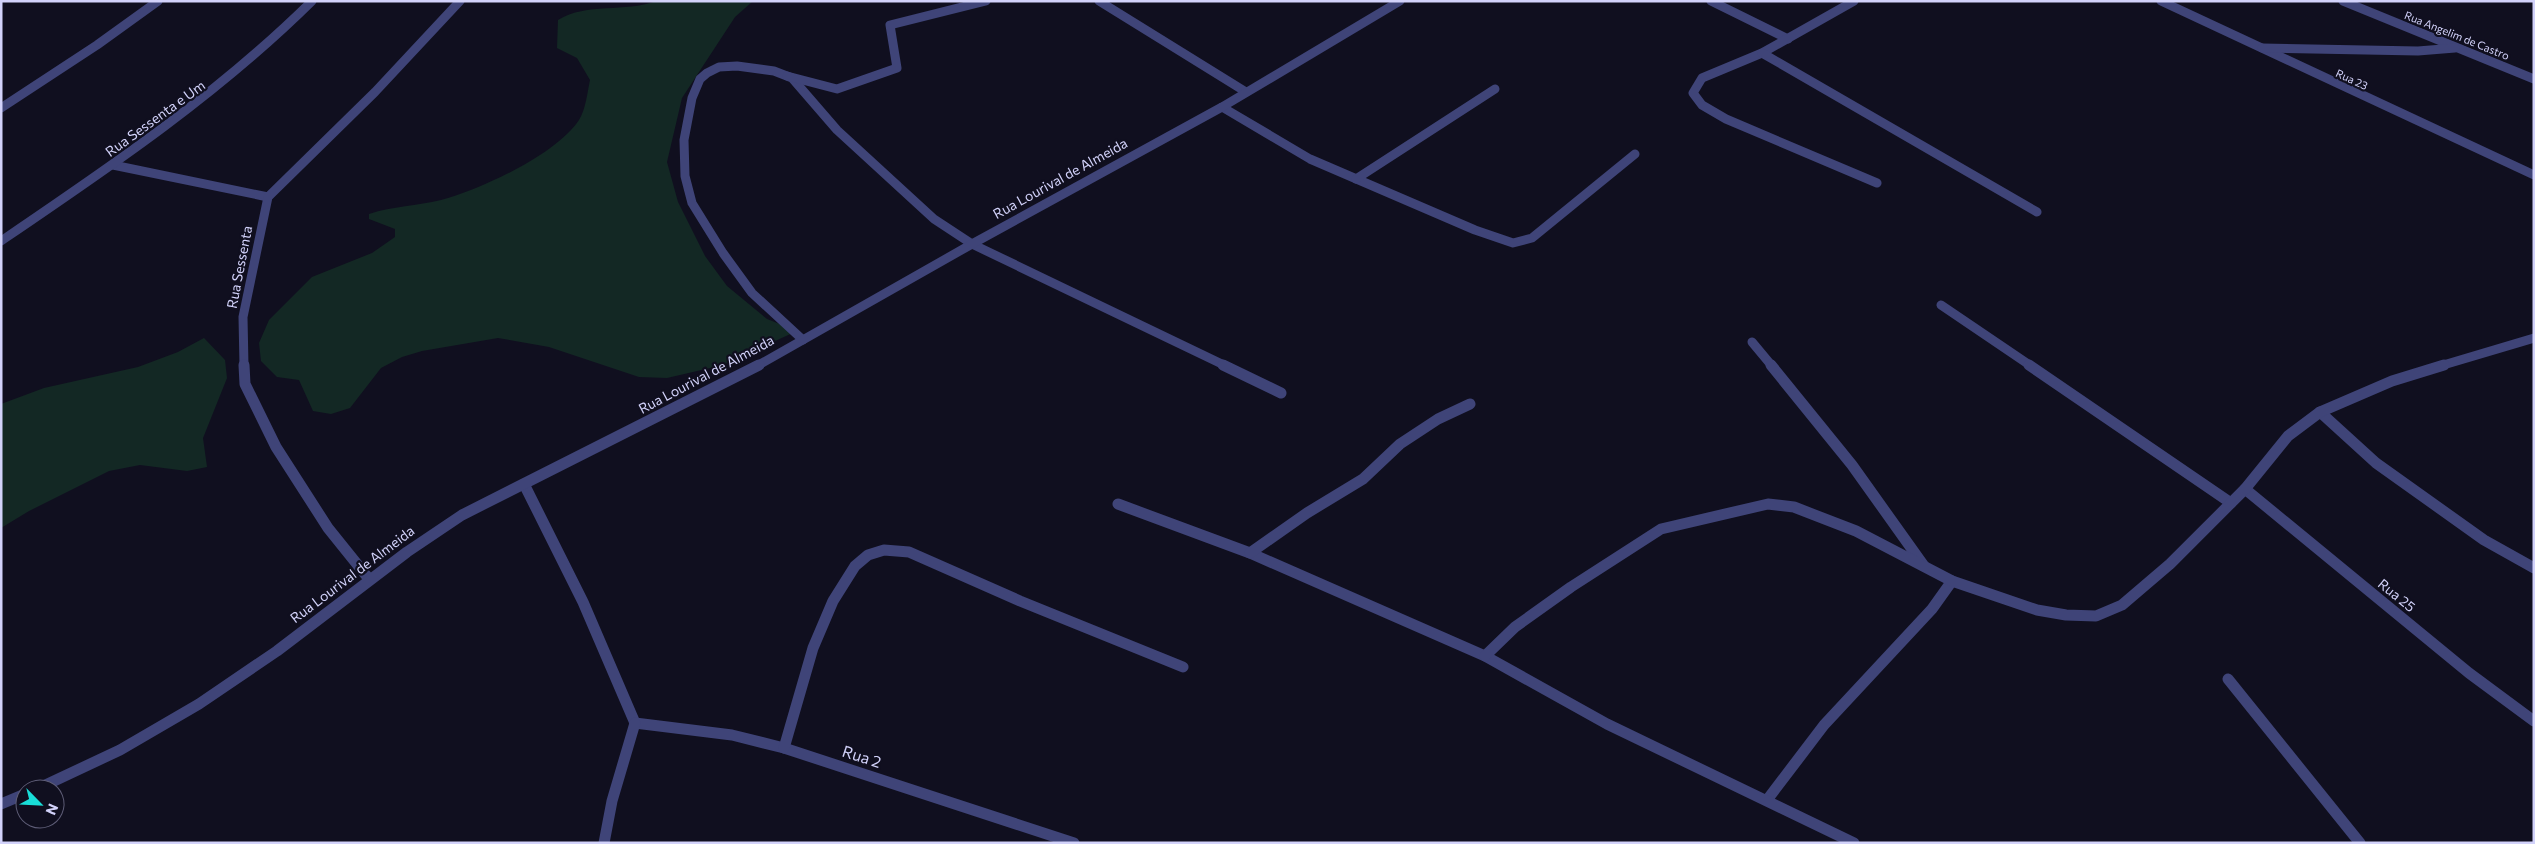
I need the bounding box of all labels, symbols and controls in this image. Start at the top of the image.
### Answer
street label: Rua Angelim de Castro [2403,8,2512,62]
street label: Rua 23 [2334,66,2370,92]
street label: Rua Sessenta e Um [102,76,208,160]
street label: Rua Lourival de Almeida [990,134,1130,222]
street label: Rua Sessenta [223,224,255,310]
street label: Rua Lourival de Almeida [635,331,777,417]
street label: Rua Lourival de Almeida [287,522,417,626]
street label: Rua 25 [2375,575,2419,615]
street label: Rua 2 [840,741,884,771]
north arrow [15,779,65,829]
text: N [42,801,62,818]

